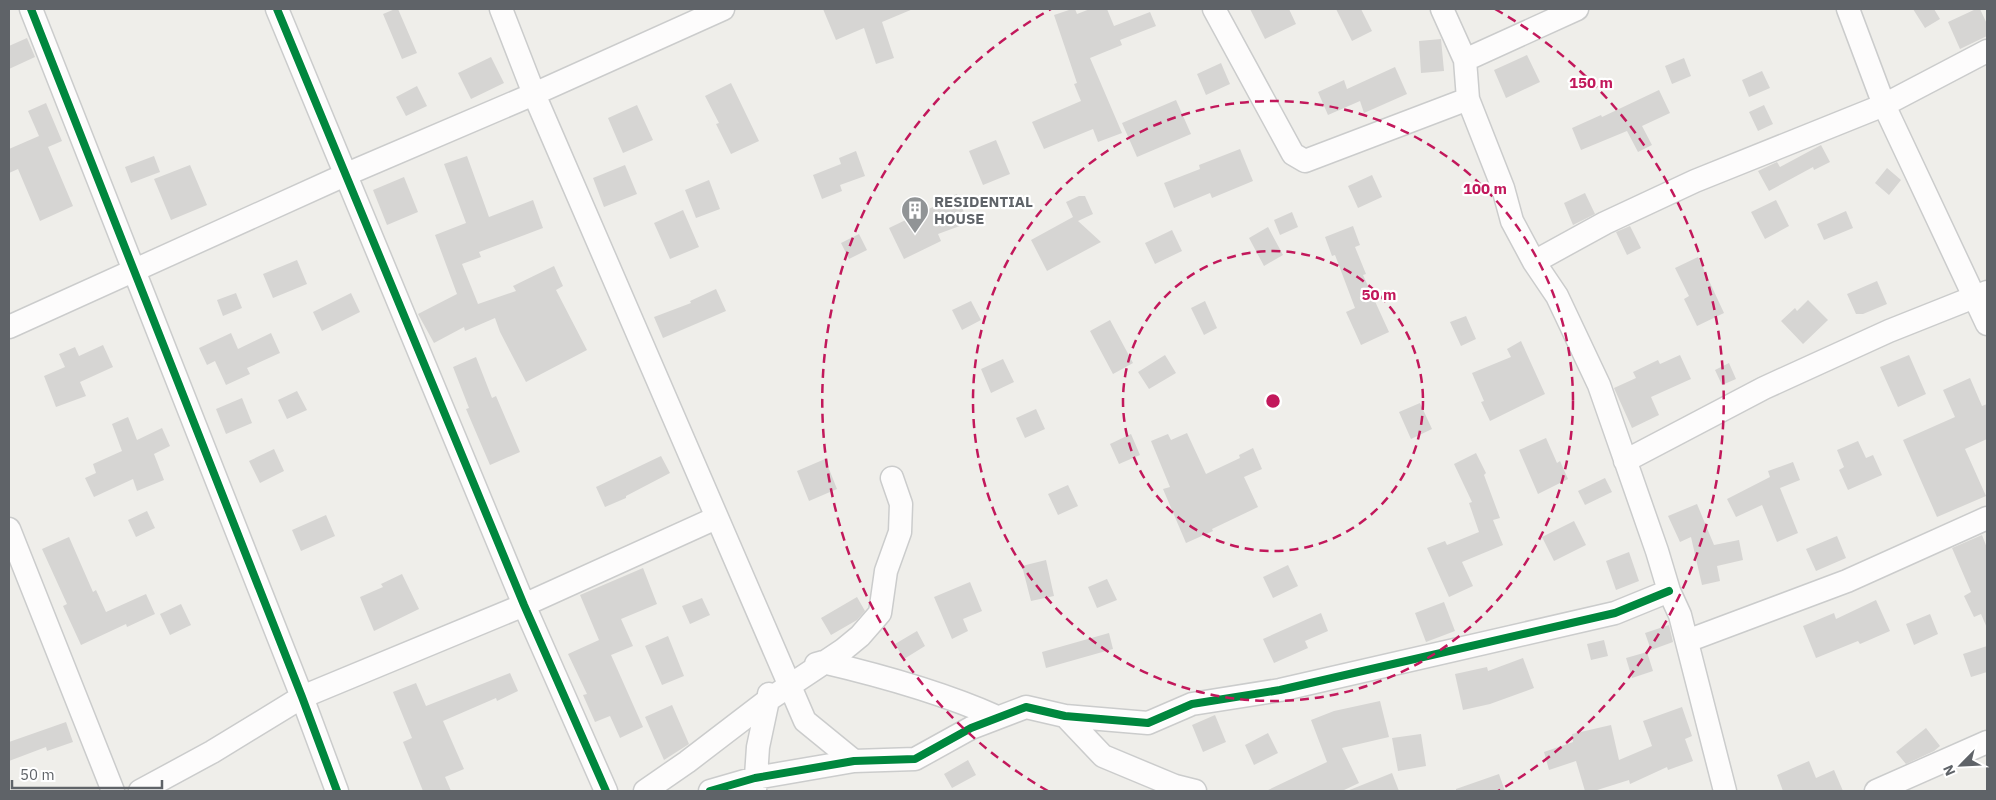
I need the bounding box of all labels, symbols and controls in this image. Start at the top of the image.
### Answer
text: 150 m [1569,73,1613,92]
text: 100 m [1463,179,1507,198]
place label: RESIDENTIAL HOUSE [934,192,1033,228]
building icon: RESIDENTIAL HOUSE [900,195,930,234]
text: 50 m [1362,285,1396,304]
centre of rings [1264,392,1282,410]
north arrow [1936,740,1986,790]
scale bar [12,758,162,790]
text: N [1939,762,1959,779]
text: 50 m [20,765,55,784]

